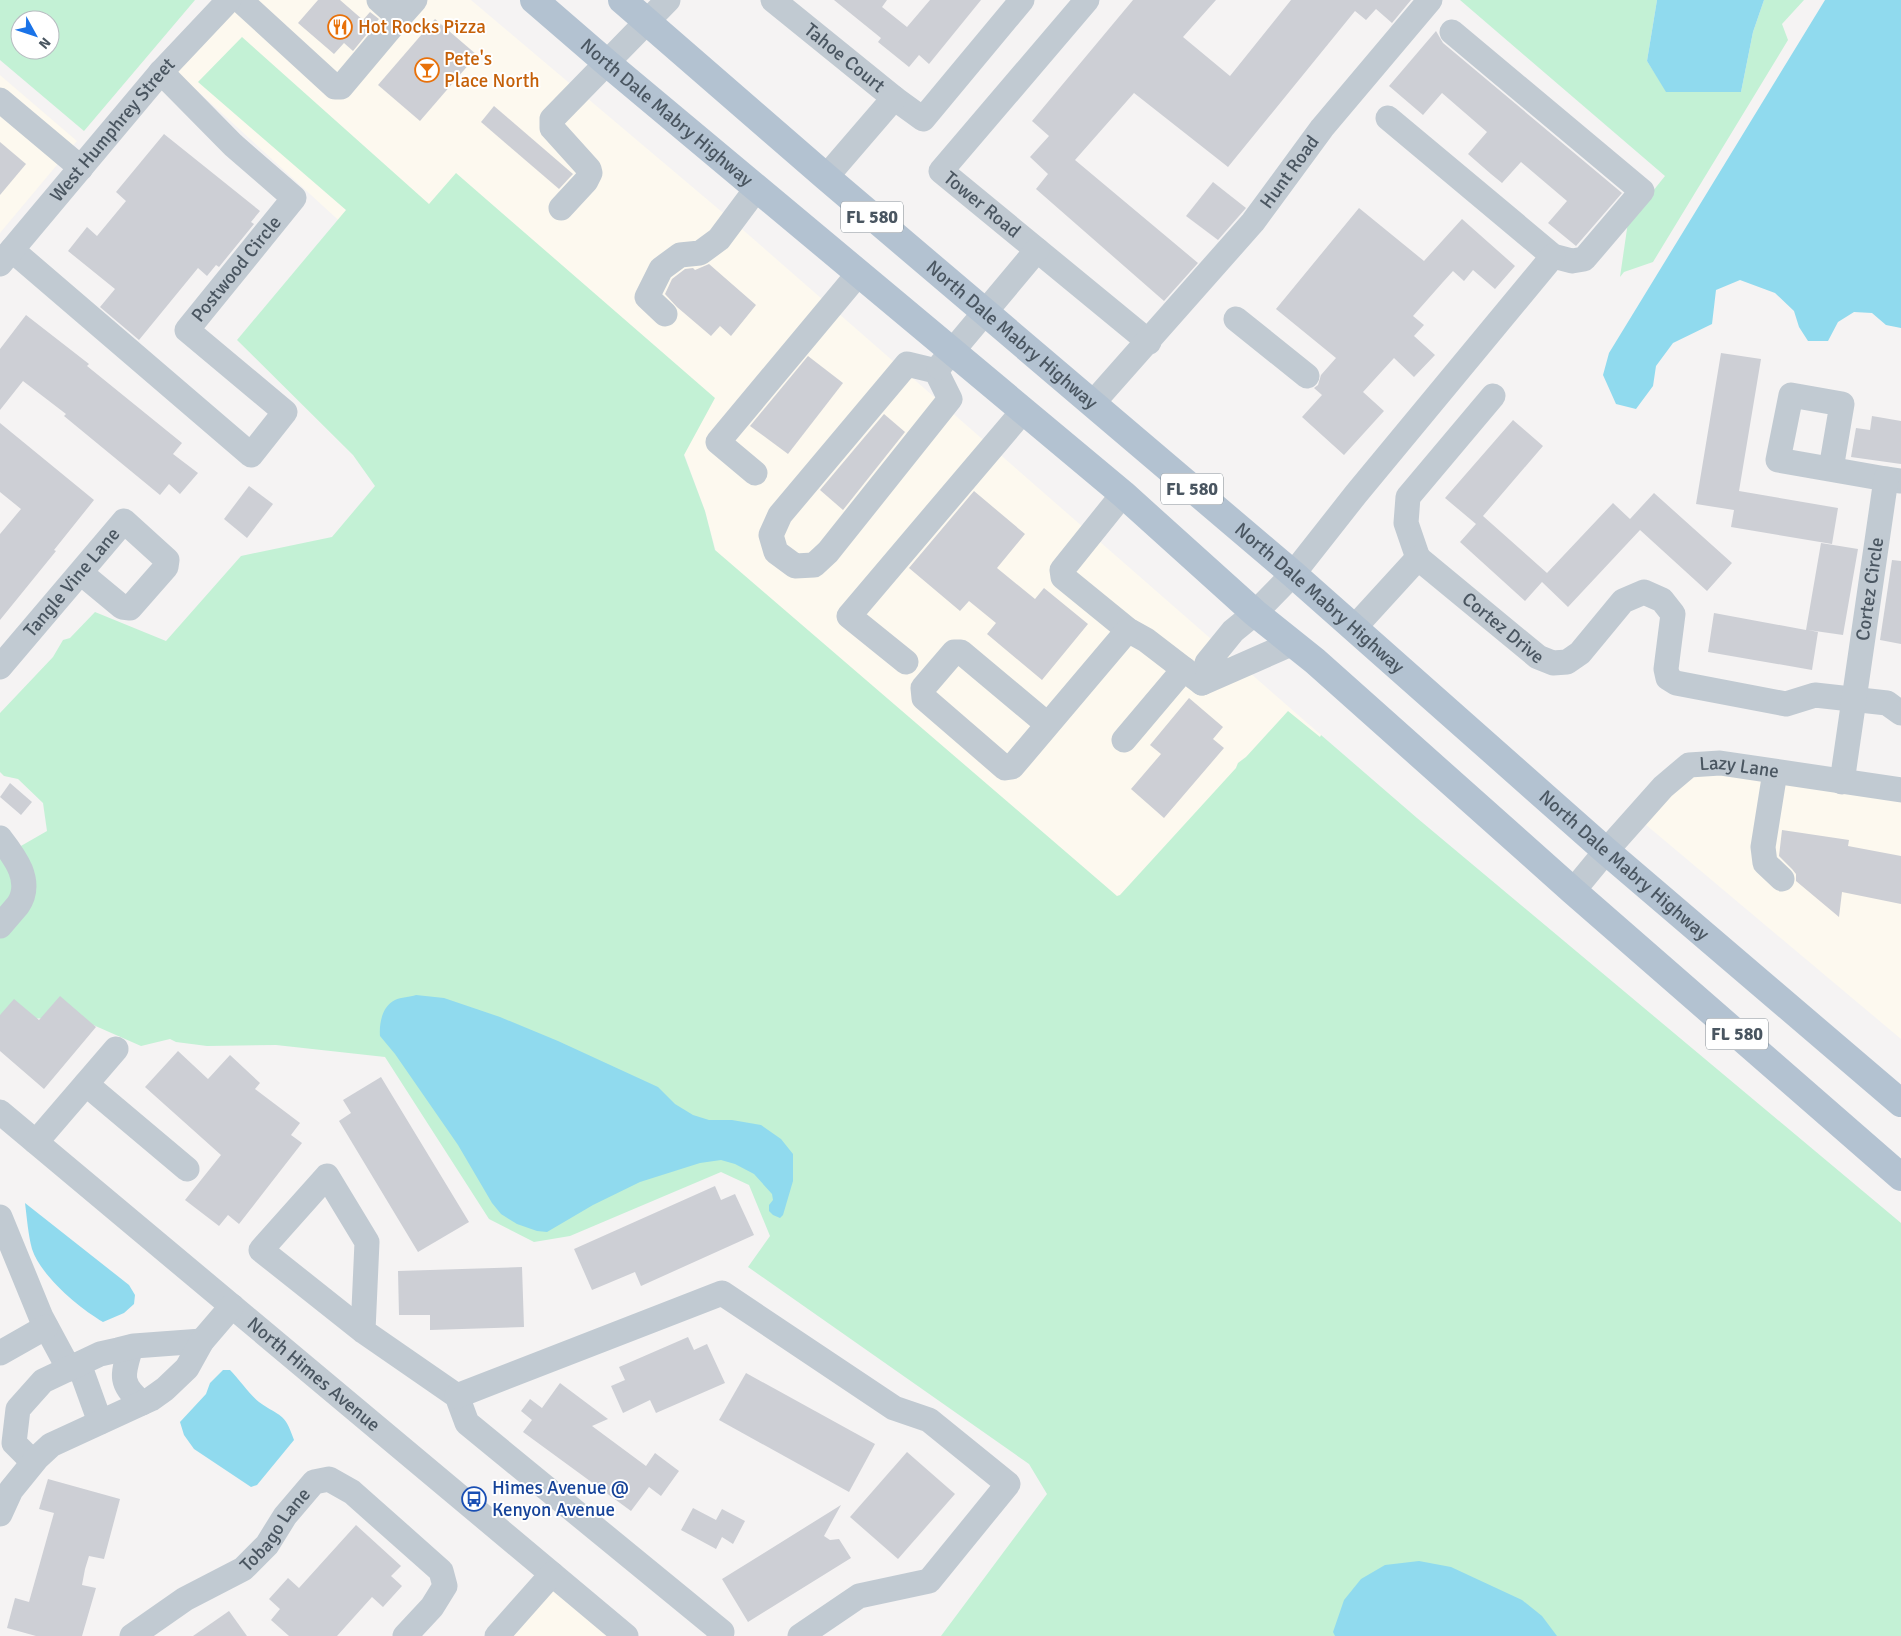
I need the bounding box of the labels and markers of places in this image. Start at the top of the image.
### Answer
restaurant icon: Hot Rocks Pizza [327,14,353,40]
place label: Hot Rocks Pizza [358,15,486,39]
place label: Pete's Place North [444,47,540,93]
bar icon: Pete's Place North [414,57,440,83]
place label: Himes Avenue @ Kenyon Avenue [492,1476,629,1522]
bus stop icon: Himes Avenue @ Kenyon Avenue [461,1486,487,1512]

